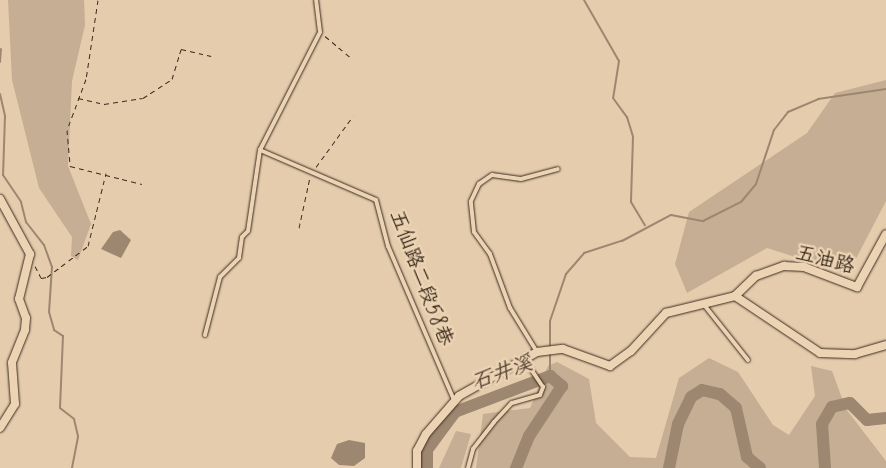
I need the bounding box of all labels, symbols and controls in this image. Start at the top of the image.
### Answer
street label: 五仙路二段58巷 [384,207,458,349]
street label: 五油路 [793,241,857,279]
water label: 石井溪 [468,350,536,396]

